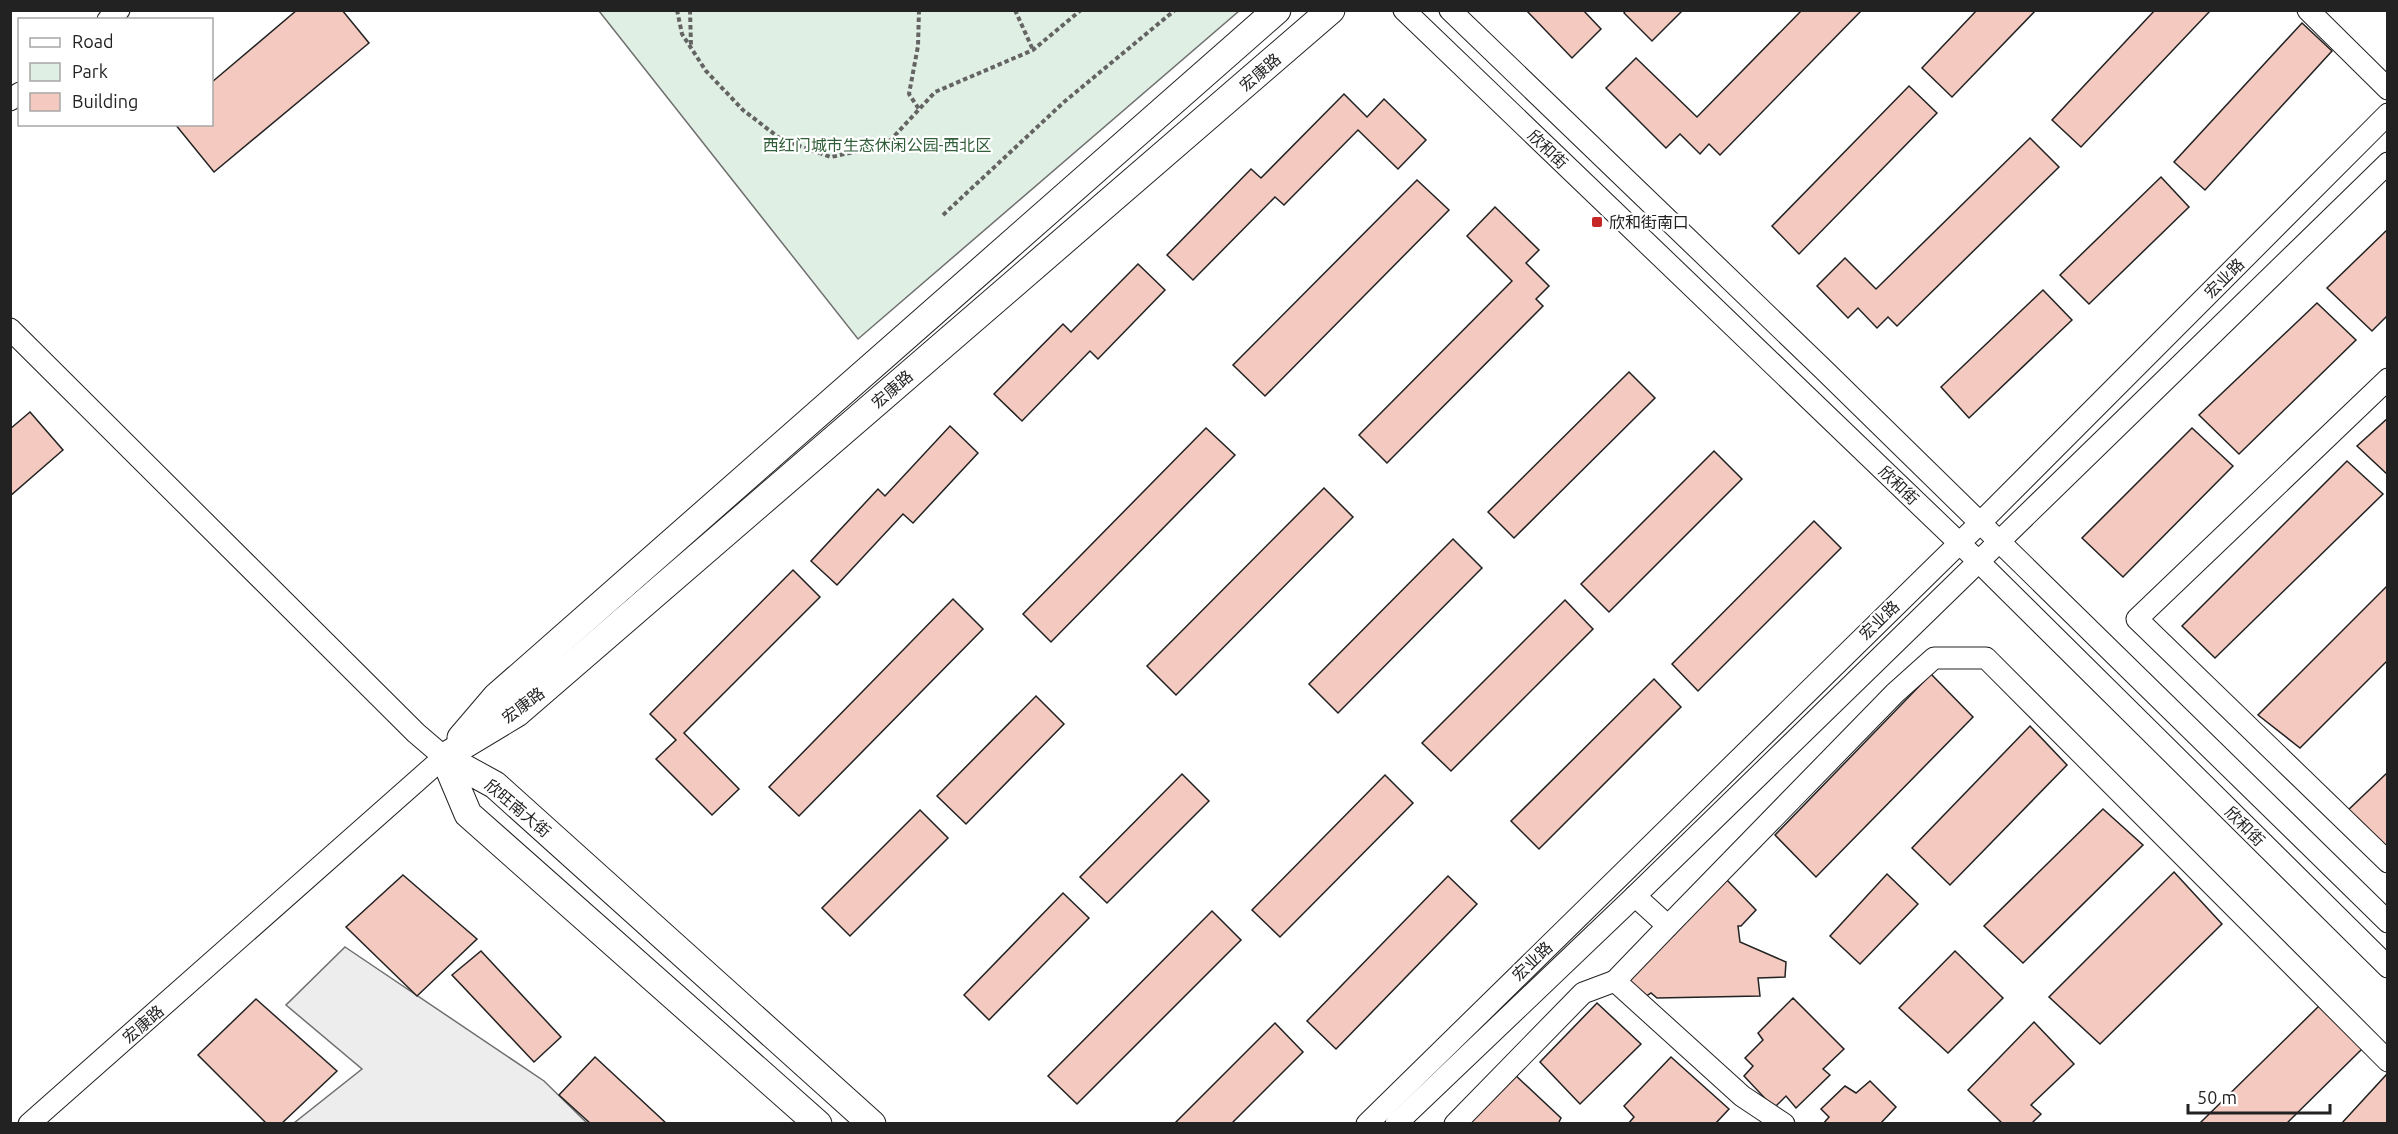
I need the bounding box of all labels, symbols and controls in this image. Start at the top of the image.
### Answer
legend [18,18,213,126]
text: Road [72,31,114,51]
street label: 宏康路 [1236,49,1284,95]
text: Park [72,61,108,81]
text: Building [72,91,138,111]
street label: 欣和街 [1524,126,1572,172]
park label: 西红门城市生态休闲公园-西北区 [763,136,991,154]
place label: 欣和街南口 [1609,213,1689,231]
marker: 欣和街南口 [1590,215,1604,229]
street label: 宏业路 [2201,255,2247,301]
street label: 宏康路 [868,366,916,412]
street label: 欣和街 [1875,462,1923,508]
street label: 宏业路 [1855,597,1903,643]
street label: 宏康路 [498,683,548,727]
street label: 欣旺南大街 [482,775,554,841]
street label: 欣和街 [2222,803,2268,849]
street label: 宏业路 [1508,938,1556,984]
street label: 宏康路 [119,1001,167,1047]
scale bar [2188,1077,2330,1115]
text: 50 m [2197,1087,2237,1107]

